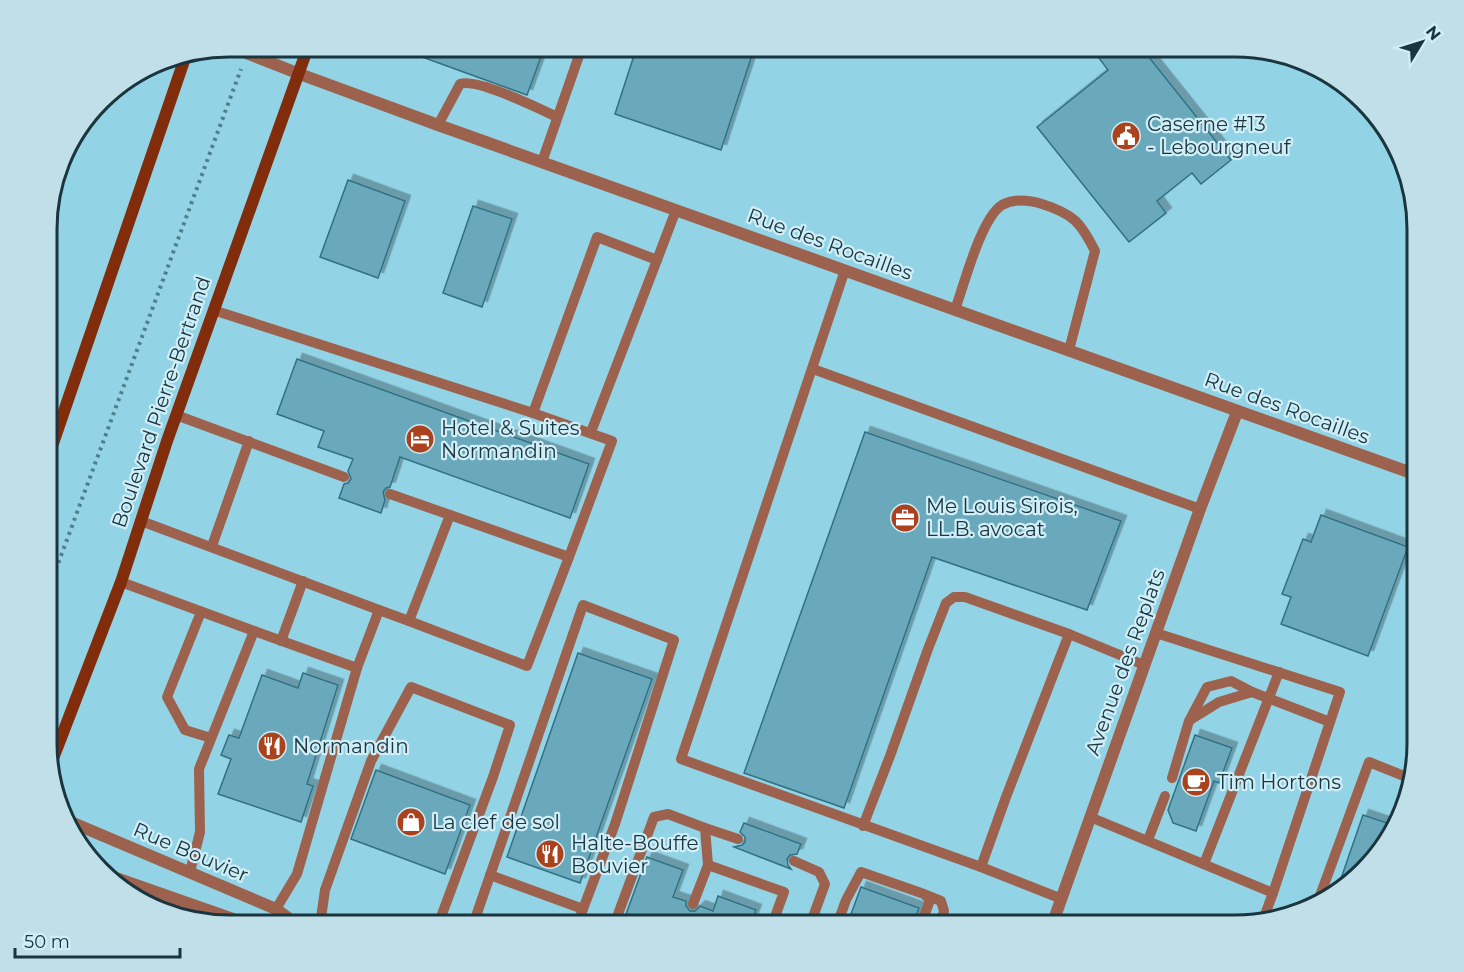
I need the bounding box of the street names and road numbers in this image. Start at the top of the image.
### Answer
street label: Rue des Rocailles [744,203,916,285]
street label: Boulevard Pierre-Bertrand [107,273,215,531]
street label: Rue des Rocailles [1201,367,1373,449]
street label: Avenue des Replats [1080,565,1170,758]
street label: Rue Bouvier [130,817,252,887]

